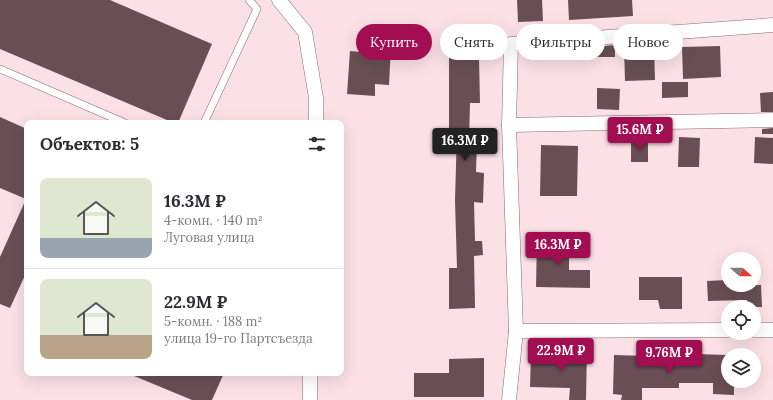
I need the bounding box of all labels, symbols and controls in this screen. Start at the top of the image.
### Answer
chip: Купить [356,24,432,60]
chip: Снять [440,24,508,60]
chip: Фильтры [516,24,605,60]
chip: Новое [613,24,683,60]
pin: 15.6M ₽ [603,117,677,151]
text: 15.6M ₽ [617,121,663,138]
pin: 16.3M ₽ [428,128,502,162]
text: 16.3M ₽ [441,132,489,149]
text: Объектов: 5 [40,133,139,155]
icon: filters [306,133,328,155]
text: 16.3M ₽ [164,190,226,212]
icon: home [72,194,120,242]
text: 4-комн. · 140 m² [164,212,263,229]
text: Луговая улица [164,229,254,246]
pin: 16.3M ₽ [521,232,595,266]
text: 16.3M ₽ [534,236,582,253]
north arrow [721,252,761,292]
map controls [721,252,761,388]
text: 22.9M ₽ [164,291,227,313]
icon: home [72,295,120,343]
button: locate [721,300,761,340]
text: 5-комн. · 188 m² [164,313,262,330]
text: улица 19-го Партсъезда [164,330,313,347]
pin: 22.9M ₽ [524,338,598,372]
pin: 9.76M ₽ [632,340,706,374]
text: 22.9M ₽ [537,342,585,359]
text: 9.76M ₽ [645,344,693,361]
button: layers [721,348,761,388]

